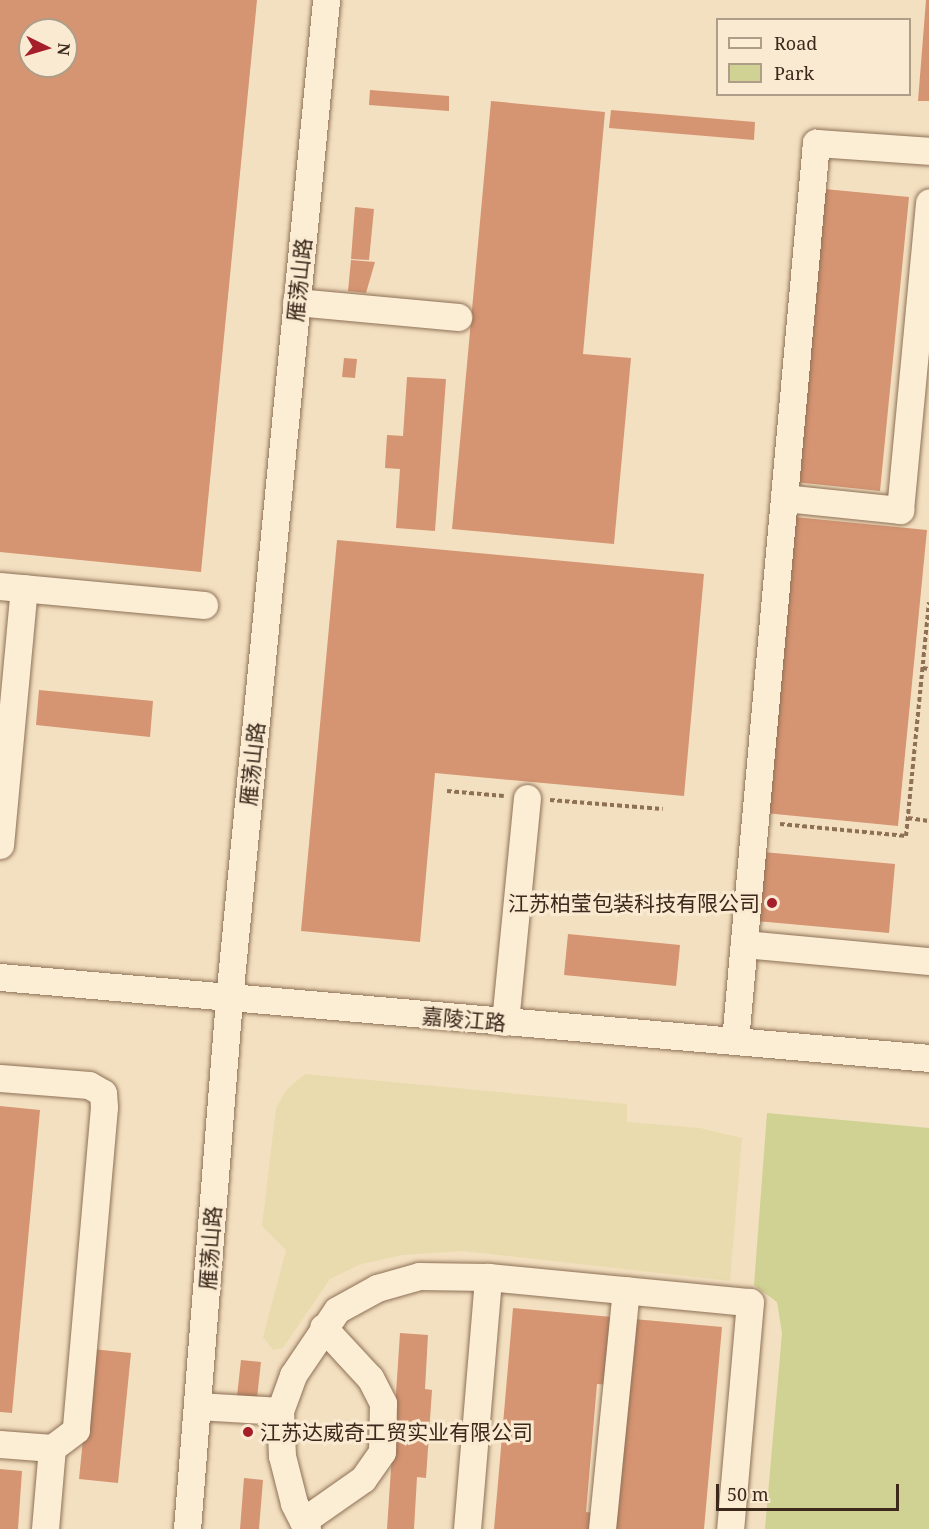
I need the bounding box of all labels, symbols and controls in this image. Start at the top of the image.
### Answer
north arrow [18,18,78,78]
legend [716,18,911,96]
text: Road [774,31,817,55]
text: N [52,42,75,57]
text: Park [774,61,814,85]
street label: 雁荡山路 [282,237,316,323]
street label: 雁荡山路 [235,721,269,807]
place label: 江苏柏莹包装科技有限公司 [508,890,760,916]
marker: 江苏柏莹包装科技有限公司 [765,896,779,910]
street label: 嘉陵江路 [421,1003,507,1035]
street label: 雁荡山路 [195,1205,225,1291]
place label: 江苏达威奇工贸实业有限公司 [260,1419,533,1445]
marker: 江苏达威奇工贸实业有限公司 [241,1425,255,1439]
scale bar [719,1472,902,1510]
text: 50 m [727,1482,769,1506]

